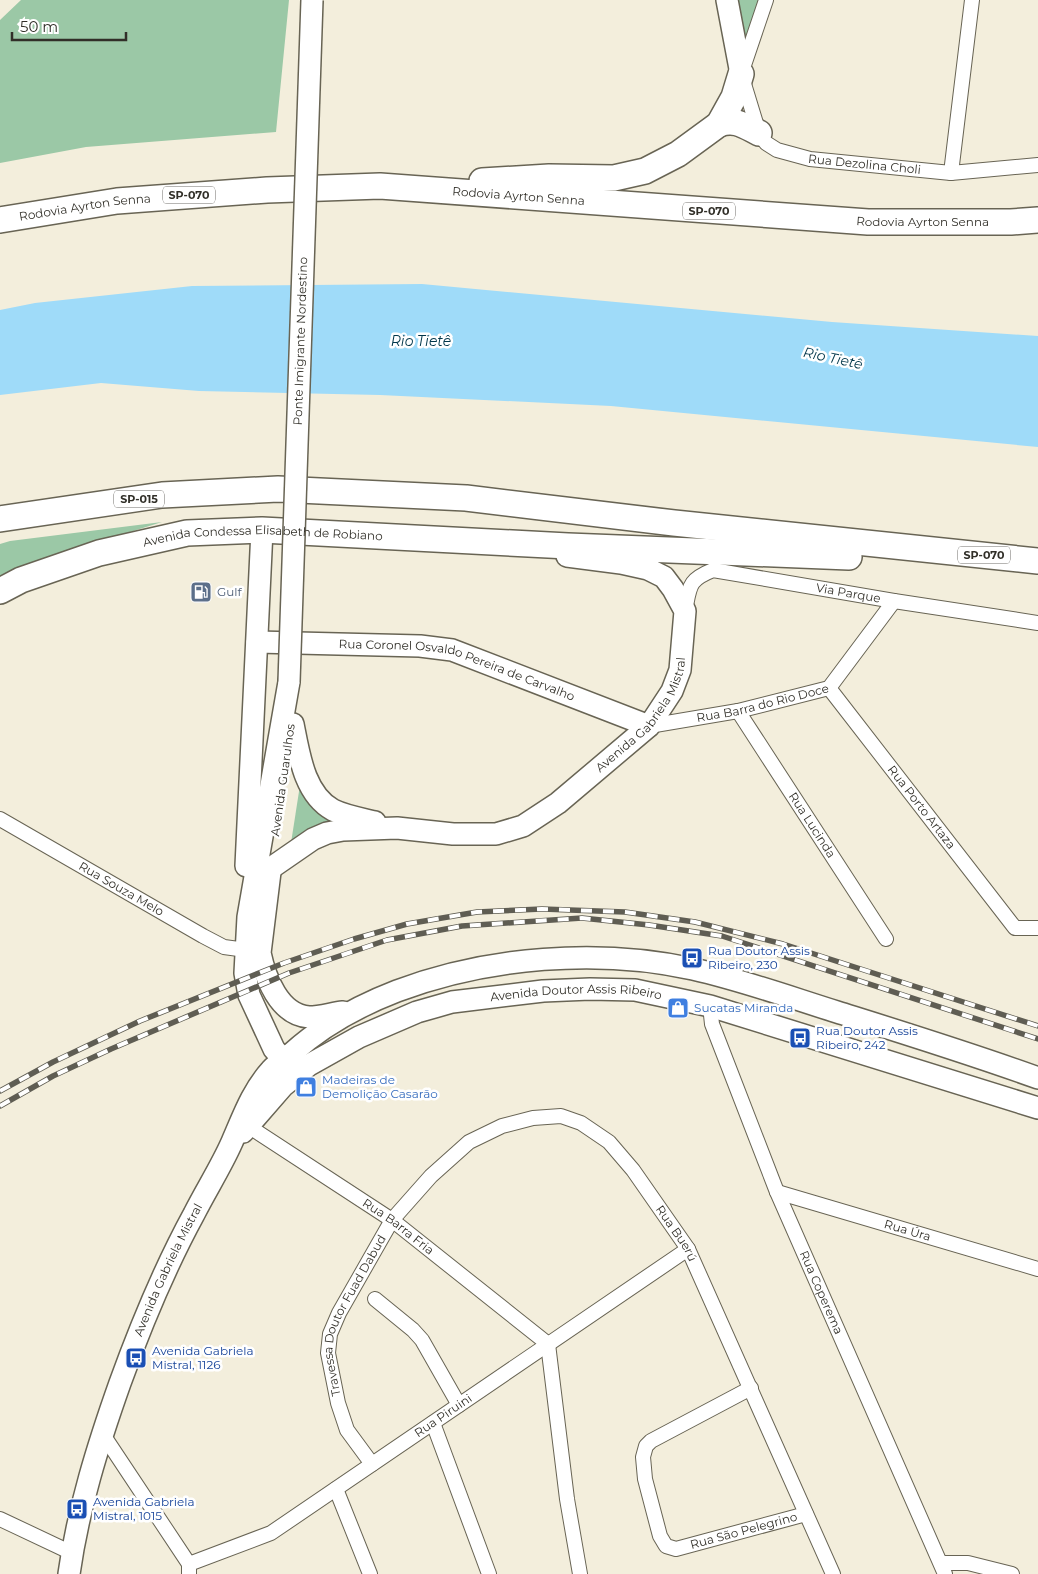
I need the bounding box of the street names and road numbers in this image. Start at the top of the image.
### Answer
street label: Rua Dezolina Choli [807,151,922,177]
street label: Rodovia Ayrton Senna [452,183,586,208]
road number: SP-070 [163,186,215,204]
street label: Rodovia Ayrton Senna [18,191,151,224]
road number: SP-070 [683,202,735,220]
street label: Rodovia Ayrton Senna [856,213,989,229]
street label: Ponte Imigrante Nordestino [290,257,310,426]
road number: SP-015 [114,490,164,508]
street label: Avenida Condessa Elisabeth de Robiano [141,522,383,550]
road number: SP-070 [958,546,1010,564]
street label: Via Parque [815,580,882,606]
street label: Rua Coronel Osvaldo Pereira de Carvalho [338,636,577,704]
street label: Avenida Gabriela Mistral [592,656,688,775]
street label: Rua Barra do Rio Doce [695,680,830,725]
street label: Avenida Guarulhos [267,723,298,837]
street label: Rua Porto Artaza [885,762,959,852]
street label: Rua Lucinda [786,789,839,860]
street label: Rua Souza Melo [76,858,167,919]
street label: Avenida Doutor Assis Ribeiro [489,981,663,1004]
street label: Rua Barra Fria [360,1195,437,1257]
street label: Avenida Gabriela Mistral [130,1201,205,1338]
street label: Rua Buerú [653,1202,701,1264]
street label: Rua Úra [882,1216,933,1244]
street label: Travessa Doutor Fuad Dabud [320,1232,389,1398]
street label: Rua Coperema [797,1248,847,1336]
street label: Rua Piruini [411,1390,475,1440]
street label: Rua São Pelegrino [688,1509,799,1552]

